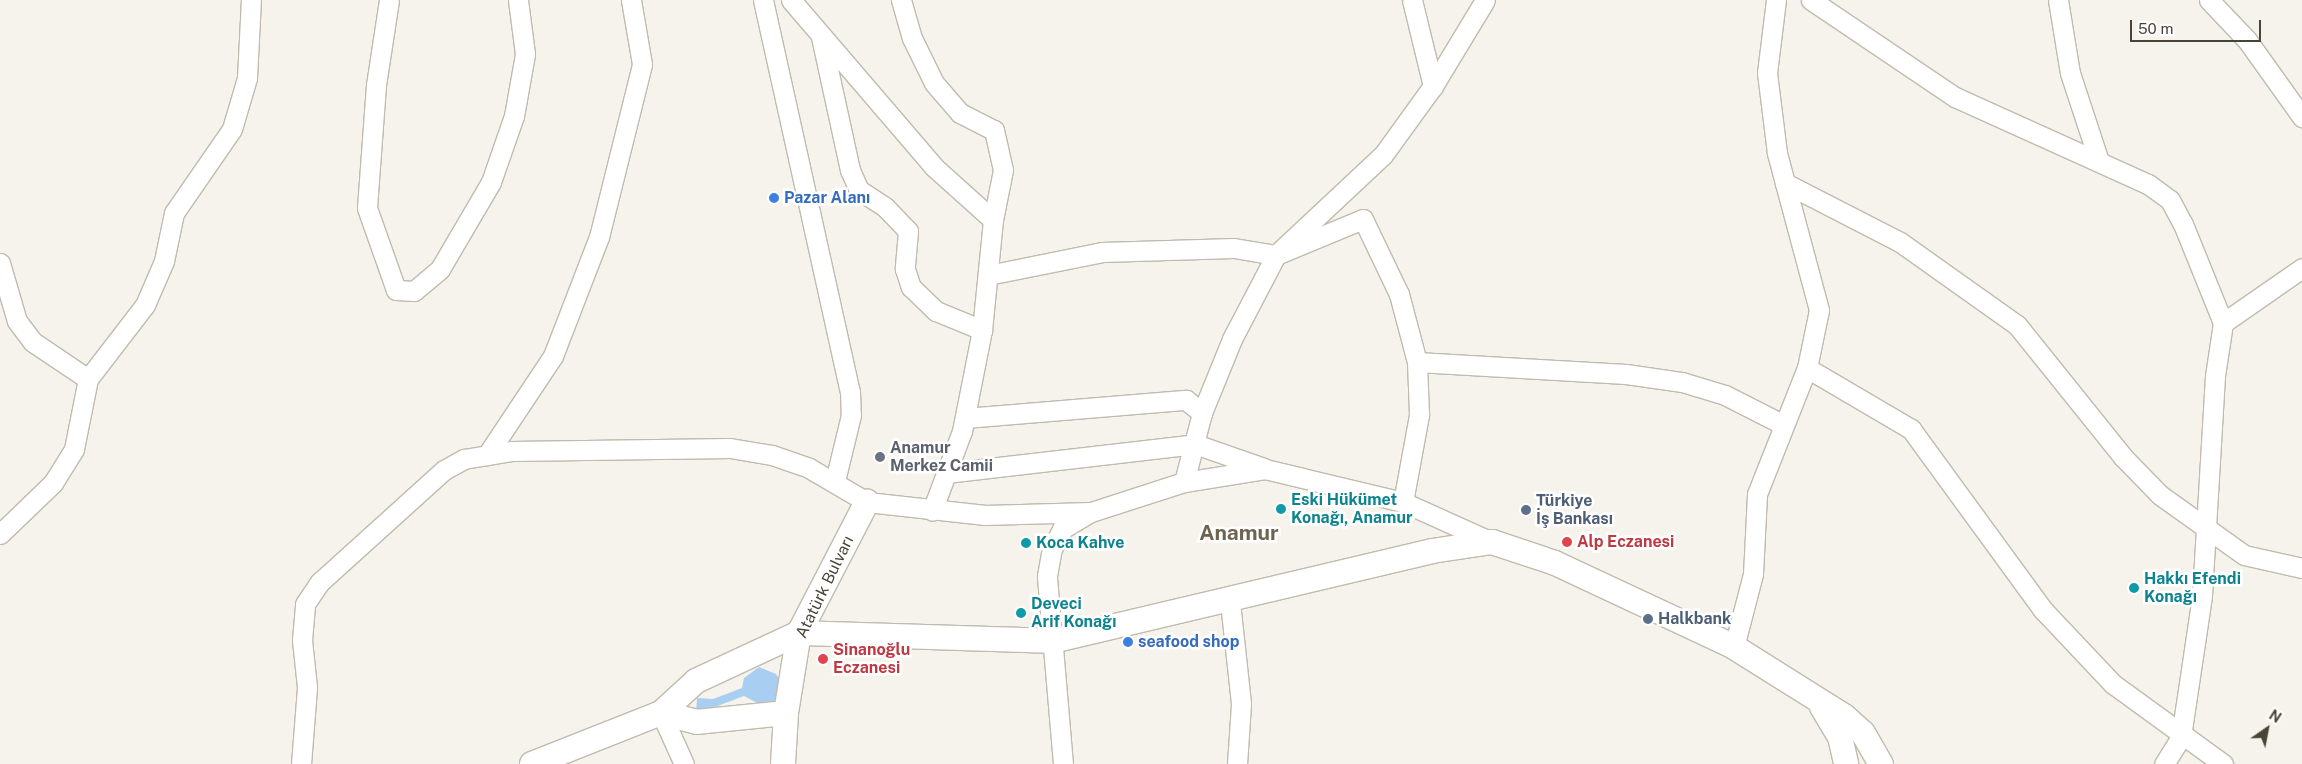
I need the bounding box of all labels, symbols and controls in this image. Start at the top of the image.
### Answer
scale bar [2132,10,2263,42]
text: 50 m [2138,20,2173,37]
place label: Pazar Alanı [784,188,870,208]
marker: Pazar Alanı [768,192,780,204]
place label: Anamur Merkez Camii [890,438,993,476]
marker: Anamur Merkez Camii [874,451,886,463]
place label: Eski Hükümet Konağı, Anamur [1291,490,1413,528]
place label: Türkiye İş Bankası [1536,491,1613,529]
marker: Eski Hükümet Konağı, Anamur [1275,503,1287,515]
marker: Türkiye İş Bankası [1520,504,1532,516]
district label: Anamur [1199,520,1279,546]
place label: Alp Eczanesi [1577,532,1674,552]
street label: Atatürk Bulvarı [792,533,858,641]
place label: Koca Kahve [1036,533,1124,553]
marker: Alp Eczanesi [1561,536,1573,548]
marker: Koca Kahve [1020,537,1032,549]
place label: Hakkı Efendi Konağı [2144,569,2241,607]
marker: Hakkı Efendi Konağı [2128,582,2140,594]
place label: Deveci Arif Konağı [1031,594,1116,632]
marker: Deveci Arif Konağı [1015,607,1027,619]
place label: Halkbank [1658,609,1731,629]
marker: Halkbank [1642,613,1654,625]
place label: seafood shop [1138,632,1239,652]
marker: seafood shop [1122,636,1134,648]
place label: Sinanoğlu Eczanesi [833,640,910,678]
marker: Sinanoğlu Eczanesi [817,653,829,665]
north arrow [2242,704,2292,754]
text: N [2266,707,2284,726]

